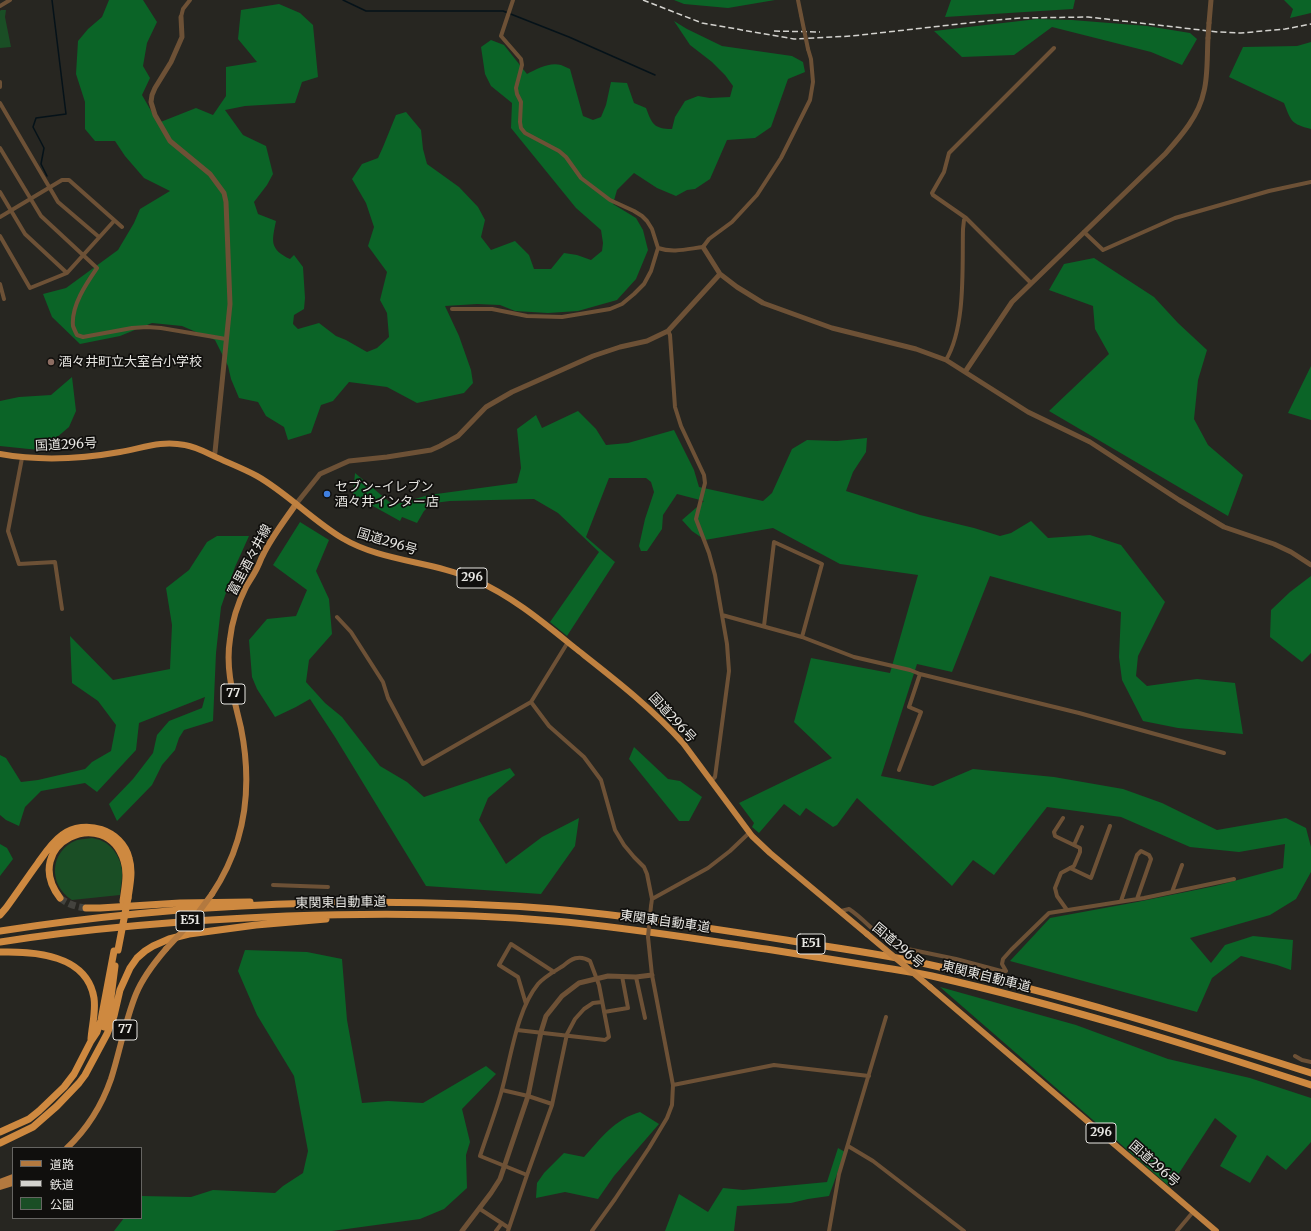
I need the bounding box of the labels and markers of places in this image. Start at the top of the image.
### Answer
place label: 酒々井町立大室台小学校 [59,354,202,370]
marker: 酒々井町立大室台小学校 [46,357,56,367]
place label: セブン-イレブン 酒々井インター店 [335,479,439,510]
marker: セブン-イレブン 酒々井インター店 [322,489,332,499]

